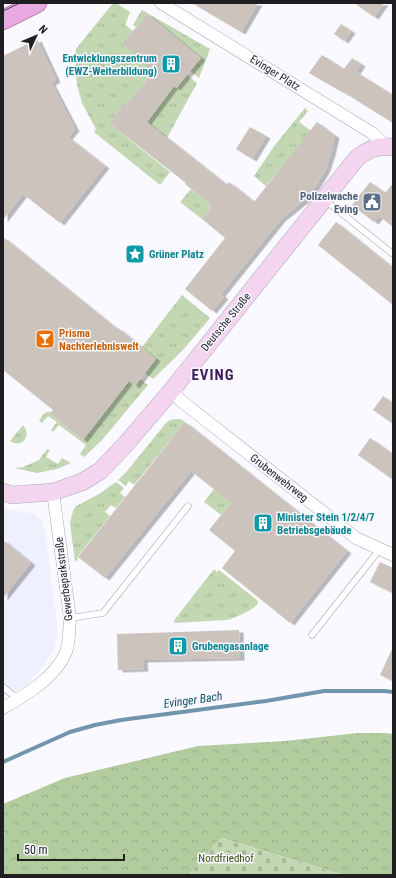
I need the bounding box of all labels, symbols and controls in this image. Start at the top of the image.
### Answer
north arrow [16,16,56,56]
text: N [36,22,50,37]
place label: Entwicklungszentrum (EWZ-Weiterbildung) [62,52,157,78]
building icon: Entwicklungszentrum (EWZ-Weiterbildung) [160,53,182,75]
street label: Evinger Platz [248,53,302,94]
place label: Polizeiwache Eving [300,190,358,216]
public building icon: Polizeiwache Eving [361,191,383,213]
place icon: Grüner Platz [124,243,146,265]
place label: Grüner Platz [149,248,204,261]
street label: Deutsche Straße [198,290,254,354]
place label: Prisma Nachterlebniswelt [59,327,139,353]
bar icon: Prisma Nachterlebniswelt [34,328,56,350]
district label: EVING [191,366,235,384]
street label: Grubenwehrweg [247,451,311,505]
place label: Minister Stein 1/2/4/7 Betriebsgebäude [277,511,375,537]
building icon: Minister Stein 1/2/4/7 Betriebsgebäude [252,512,274,534]
street label: Gewerbeparkstraße [52,536,76,622]
building icon: Grubengasanlage [167,635,189,657]
place label: Grubengasanlage [192,640,269,653]
water label: Evinger Bach [163,689,224,711]
scale bar [18,836,124,862]
text: 50 m [24,843,48,857]
park label: Nordfriedhof [198,852,254,865]

